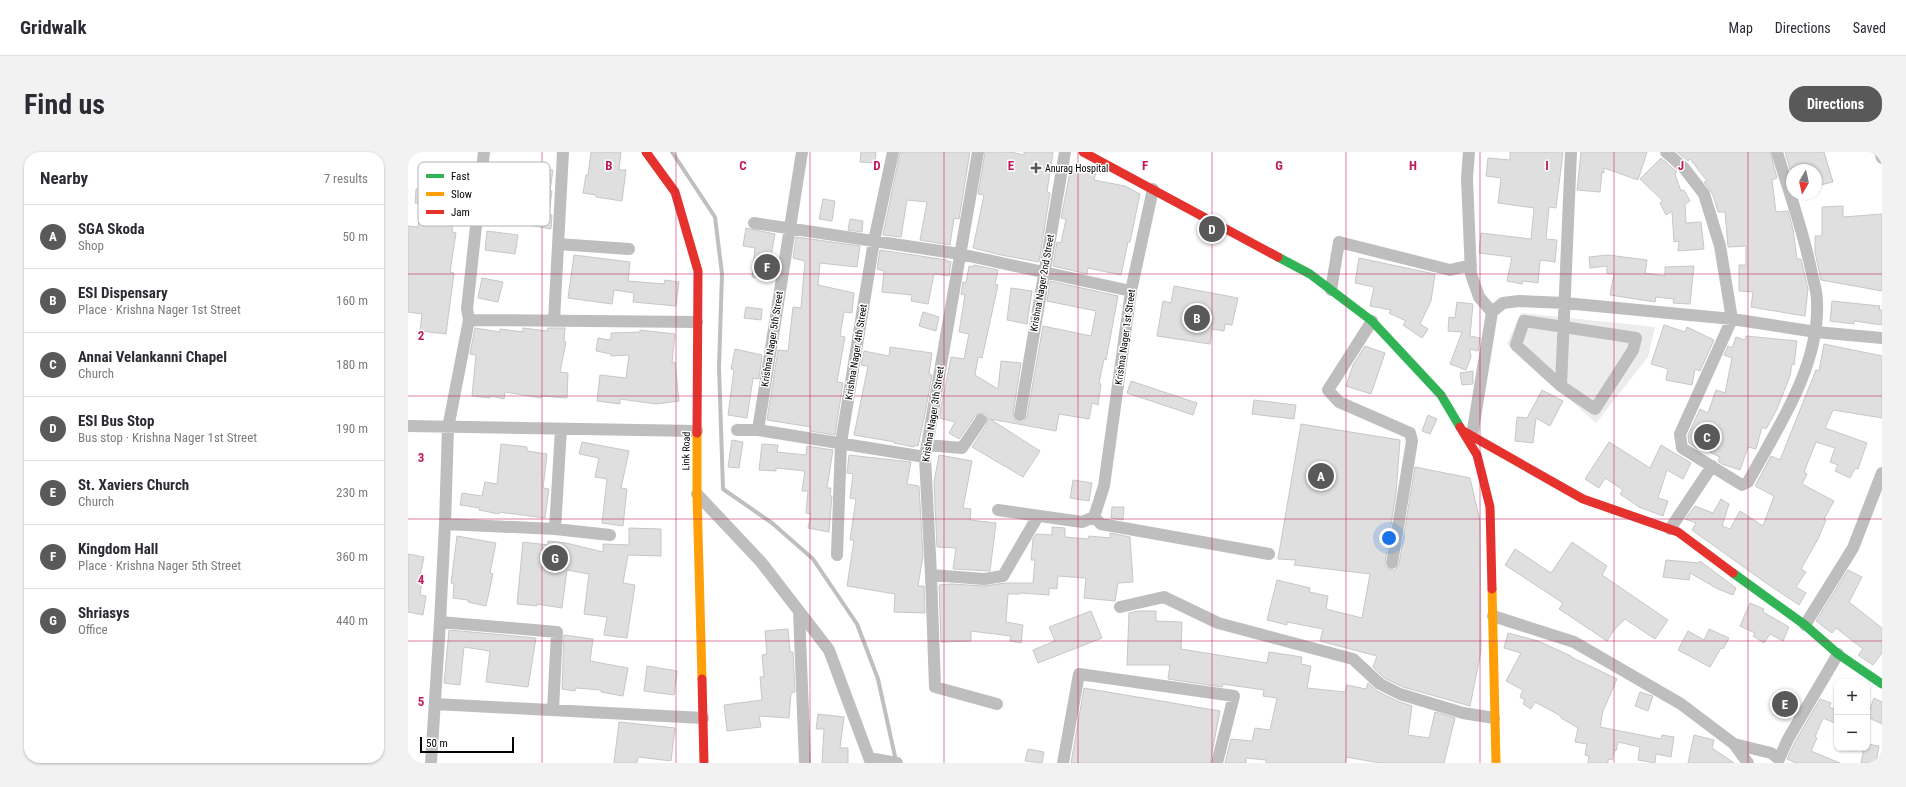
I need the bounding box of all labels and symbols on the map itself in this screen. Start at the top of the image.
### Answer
text: B [605,158,613,173]
text: C [739,158,747,173]
text: D [873,158,881,173]
text: E [1008,158,1015,173]
text: F [1142,158,1148,173]
text: G [1275,158,1283,173]
text: H [1409,158,1417,173]
text: I [1545,158,1549,173]
text: J [1678,158,1684,173]
legend [418,162,550,226]
marker: Anurag Hospital [1030,162,1042,174]
place label: Anurag Hospital [1045,163,1108,174]
north arrow [1786,164,1822,200]
text: Fast [451,170,470,183]
text: Slow [451,188,472,201]
text: Jam [451,206,470,219]
pin: D [1199,214,1225,244]
street label: Krishna Nager 2nd Street [1028,233,1056,332]
pin: F [754,252,780,282]
street label: Krishna Nager 1st Street [1113,289,1137,385]
street label: Krishna Nager 5th Street [759,290,785,388]
street label: Krishna Nager 4th Street [843,303,869,401]
pin: B [1184,303,1210,333]
text: 2 [418,328,425,343]
street label: Krishna Nager 3th Street [920,365,946,463]
pin: C [1694,422,1720,452]
street label: Link Road [680,431,692,470]
text: 3 [418,450,424,465]
pin: A [1308,461,1334,491]
your location [1379,528,1399,548]
pin: G [542,543,568,573]
text: 4 [418,572,425,587]
pin: E [1772,689,1798,719]
text: 5 [418,694,425,709]
scale bar [420,735,514,754]

